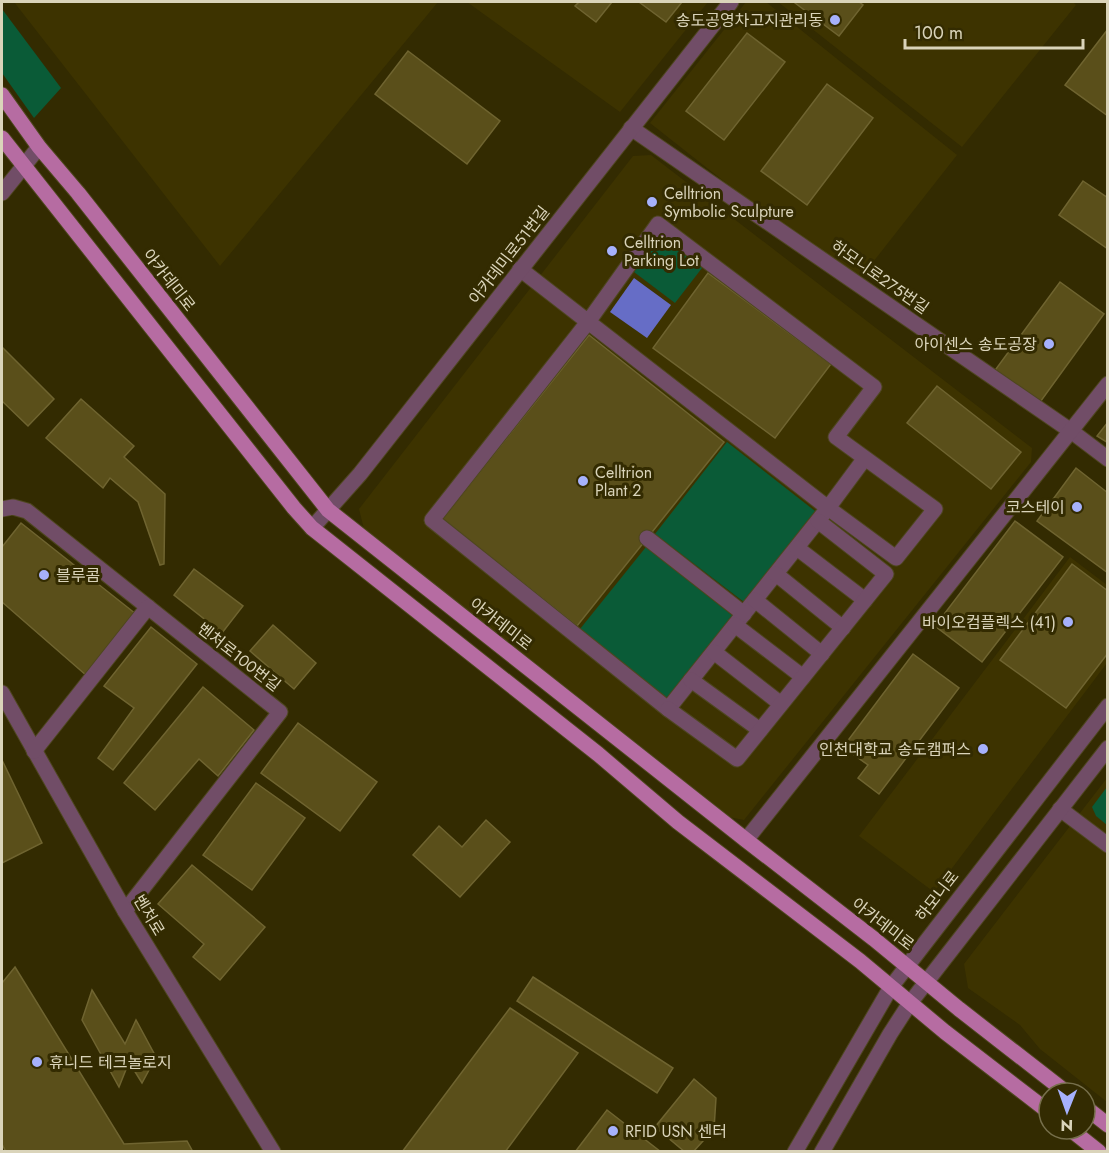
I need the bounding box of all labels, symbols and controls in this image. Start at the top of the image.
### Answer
place label: 송도공영차고지관리동 [676,9,823,32]
scale bar [905,12,1084,50]
marker: 송도공영차고지관리동 [828,13,842,27]
text: 100 m [914,20,963,46]
place label: Celltrion Symbolic Sculpture [664,182,794,223]
marker: Celltrion Symbolic Sculpture [645,195,659,209]
street label: 아카데미로51번길 [463,201,555,309]
place label: Celltrion Parking Lot [624,231,699,272]
street label: 하모니로275번길 [826,235,934,319]
street label: 아카데미로 [137,244,201,316]
marker: Celltrion Parking Lot [605,244,619,258]
place label: 아이센스 송도공장 [914,333,1037,356]
marker: 아이센스 송도공장 [1042,337,1056,351]
place label: Celltrion Plant 2 [595,461,652,502]
marker: Celltrion Plant 2 [576,474,590,488]
place label: 코스테이 [1006,496,1065,519]
marker: 코스테이 [1070,500,1084,514]
place label: 블루콤 [56,564,100,587]
marker: 블루콤 [37,568,51,582]
street label: 아카데미로 [465,592,537,656]
place label: 바이오컴플렉스 (41) [922,611,1056,634]
marker: 바이오컴플렉스 (41) [1061,615,1075,629]
street label: 벤처로100번길 [193,617,285,697]
place label: 인천대학교 송도캠퍼스 [819,738,971,761]
marker: 인천대학교 송도캠퍼스 [976,742,990,756]
street label: 하모니로 [910,866,964,926]
street label: 벤처로 [128,890,170,940]
street label: 아카데미로 [847,892,919,956]
place label: 휴니드 테크놀로지 [49,1051,172,1074]
marker: 휴니드 테크놀로지 [30,1055,44,1069]
north arrow [1037,1081,1097,1141]
text: N [1060,1114,1073,1137]
place label: RFID USN 센터 [625,1120,727,1143]
marker: RFID USN 센터 [606,1124,620,1138]

